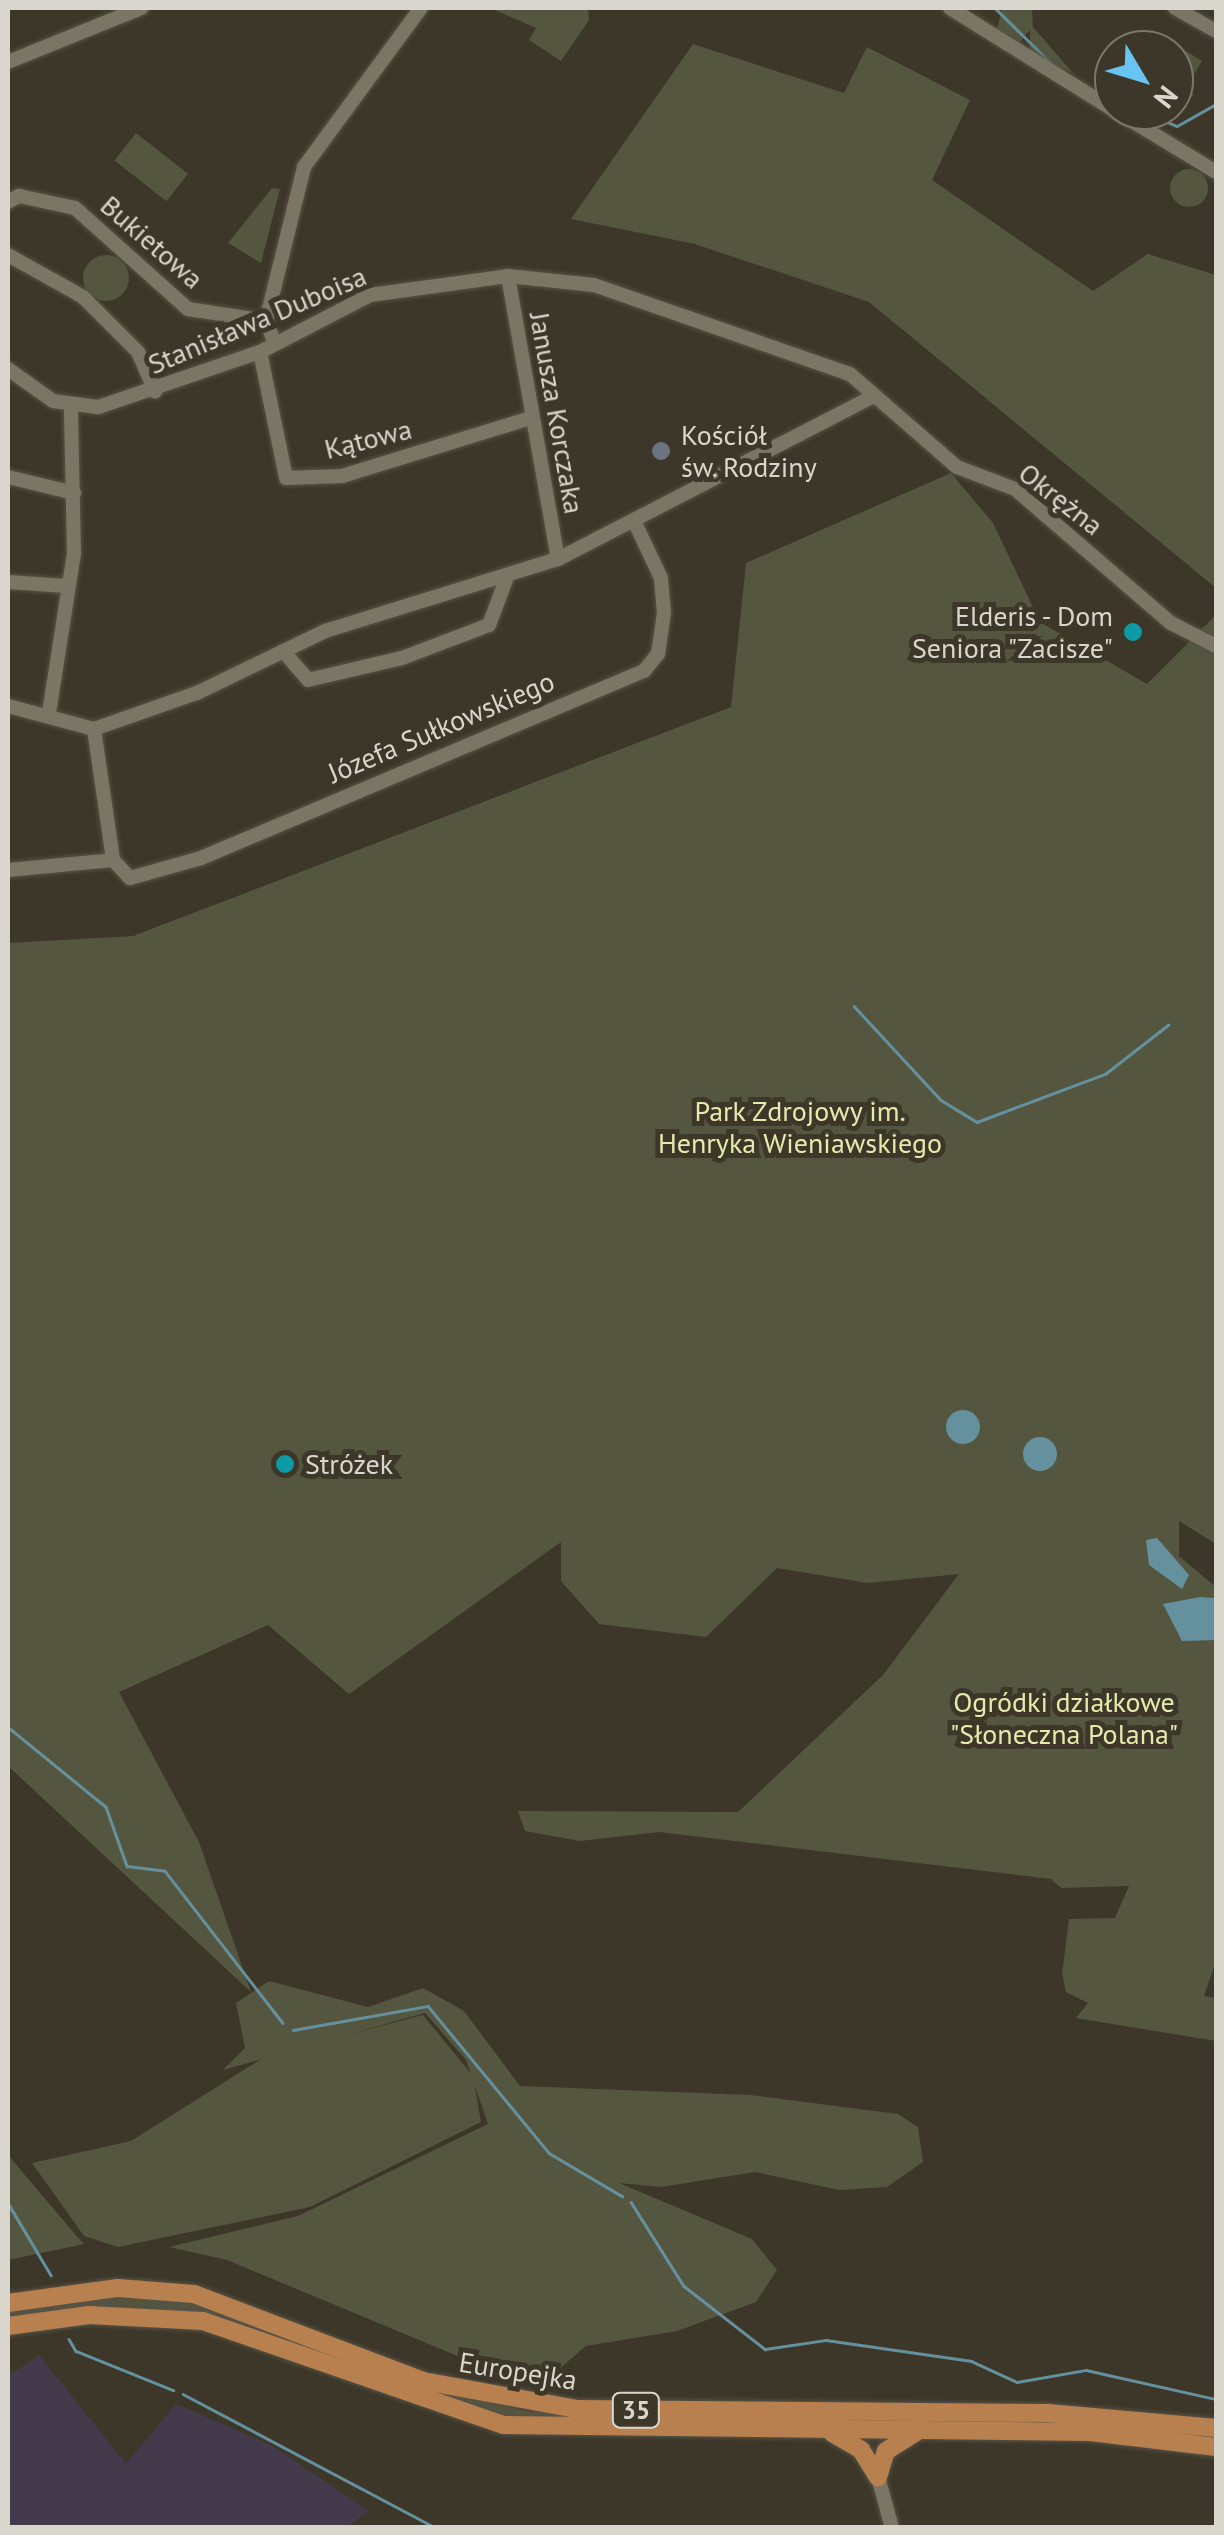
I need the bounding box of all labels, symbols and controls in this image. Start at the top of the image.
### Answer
north arrow [1094,30,1194,130]
text: N [1146,79,1187,116]
street label: Bukietowa [94,188,210,296]
street label: Stanisława Duboisa [143,259,371,381]
street label: Janusza Korczaka [523,310,591,516]
street label: Kątowa [321,412,415,466]
place label: Kościół św. Rodziny [681,418,819,484]
marker: Kościół św. Rodziny [650,440,672,462]
street label: Okrężna [1012,456,1110,542]
place label: Elderis - Dom Seniora "Zacisze" [910,599,1113,665]
marker: Elderis - Dom Seniora "Zacisze" [1122,621,1144,643]
street label: Józefa Sułkowskiego [323,664,559,790]
park label: Park Zdrojowy im. Henryka Wieniawskiego [658,1094,942,1160]
place label: Stróżek [305,1447,393,1481]
marker: Stróżek [274,1453,296,1475]
park label: Ogródki działkowe "Słoneczna Polana" [950,1685,1178,1751]
street label: Europejka [457,2345,579,2397]
road number: 35 [611,2390,661,2430]

